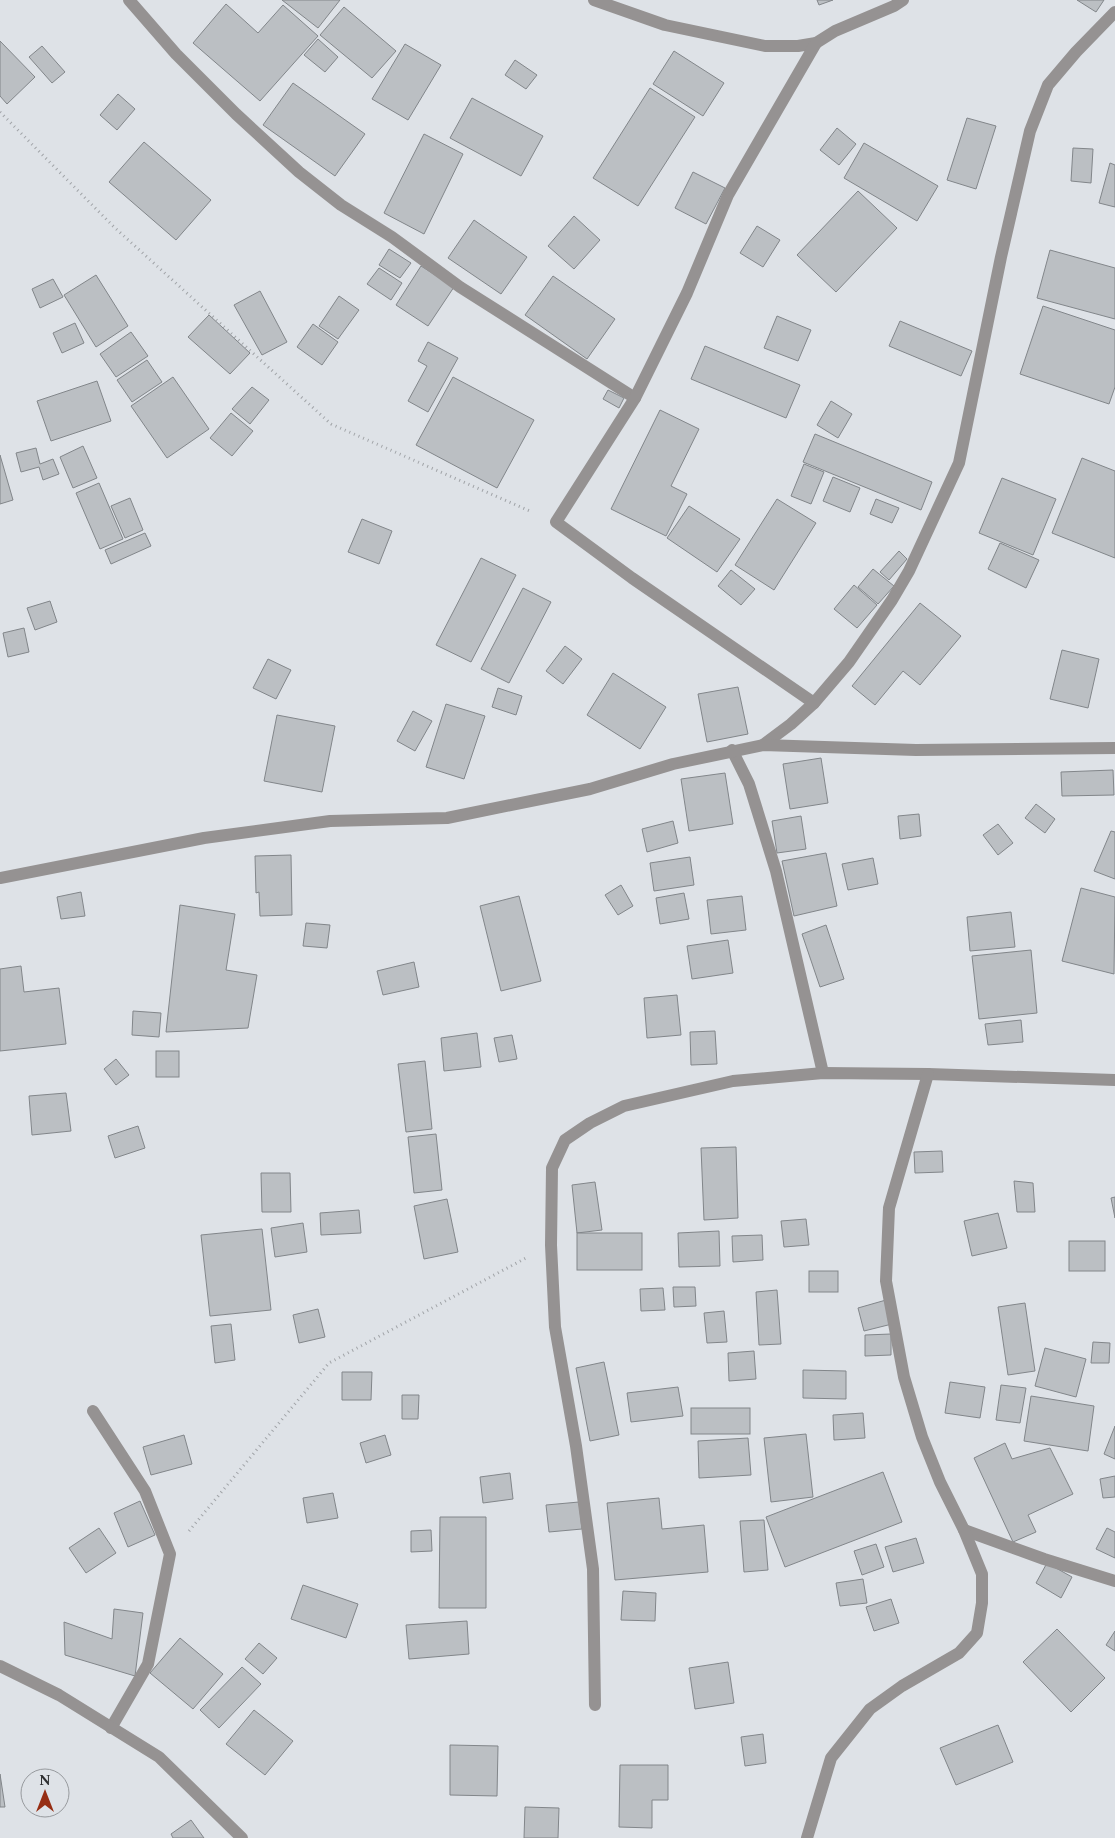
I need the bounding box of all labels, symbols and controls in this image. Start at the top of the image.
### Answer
north arrow [20,1768,70,1818]
text: N [39,1770,51,1791]

